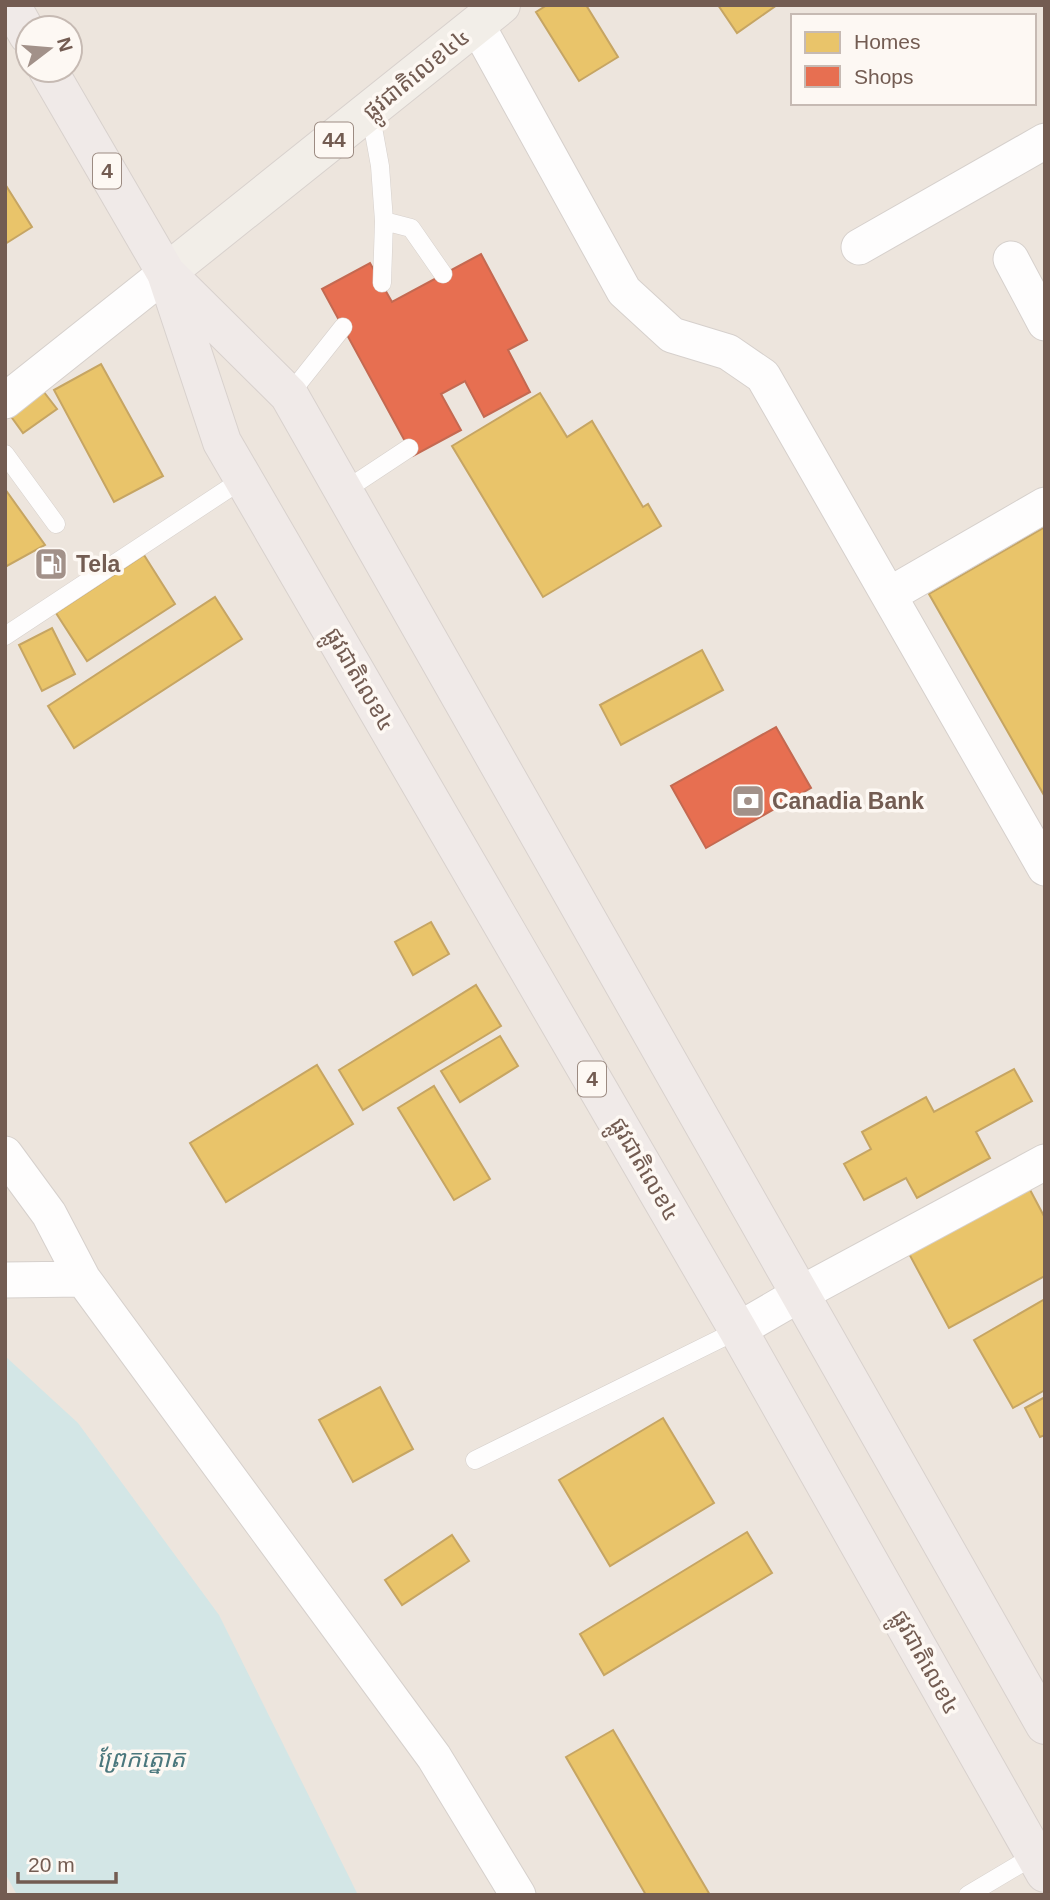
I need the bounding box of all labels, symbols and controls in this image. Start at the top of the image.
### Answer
north arrow [14,14,84,84]
legend [791,14,1036,105]
street label: ផ្លូវជាតិលេខ៤៤ [357,23,480,132]
text: Homes [854,30,921,53]
text: N [53,35,77,54]
text: Shops [854,65,914,88]
road number: 44 [315,122,353,158]
road number: 4 [93,154,121,188]
fuel station icon: Tela [32,545,70,583]
place label: Tela [76,551,121,577]
street label: ផ្លូវជាតិលេខ៤ [312,623,400,740]
bank icon: Canadia Bank [729,782,767,820]
place label: Canadia Bank [772,788,924,814]
road number: 4 [578,1062,606,1096]
street label: ផ្លូវជាតិលេខ៤ [597,1113,685,1230]
street label: ផ្លូវជាតិលេខ៤ [879,1605,965,1723]
water label: ព្រែកត្នោត [97,1745,187,1774]
scale bar [18,1840,116,1884]
text: 20 m [28,1853,75,1876]

